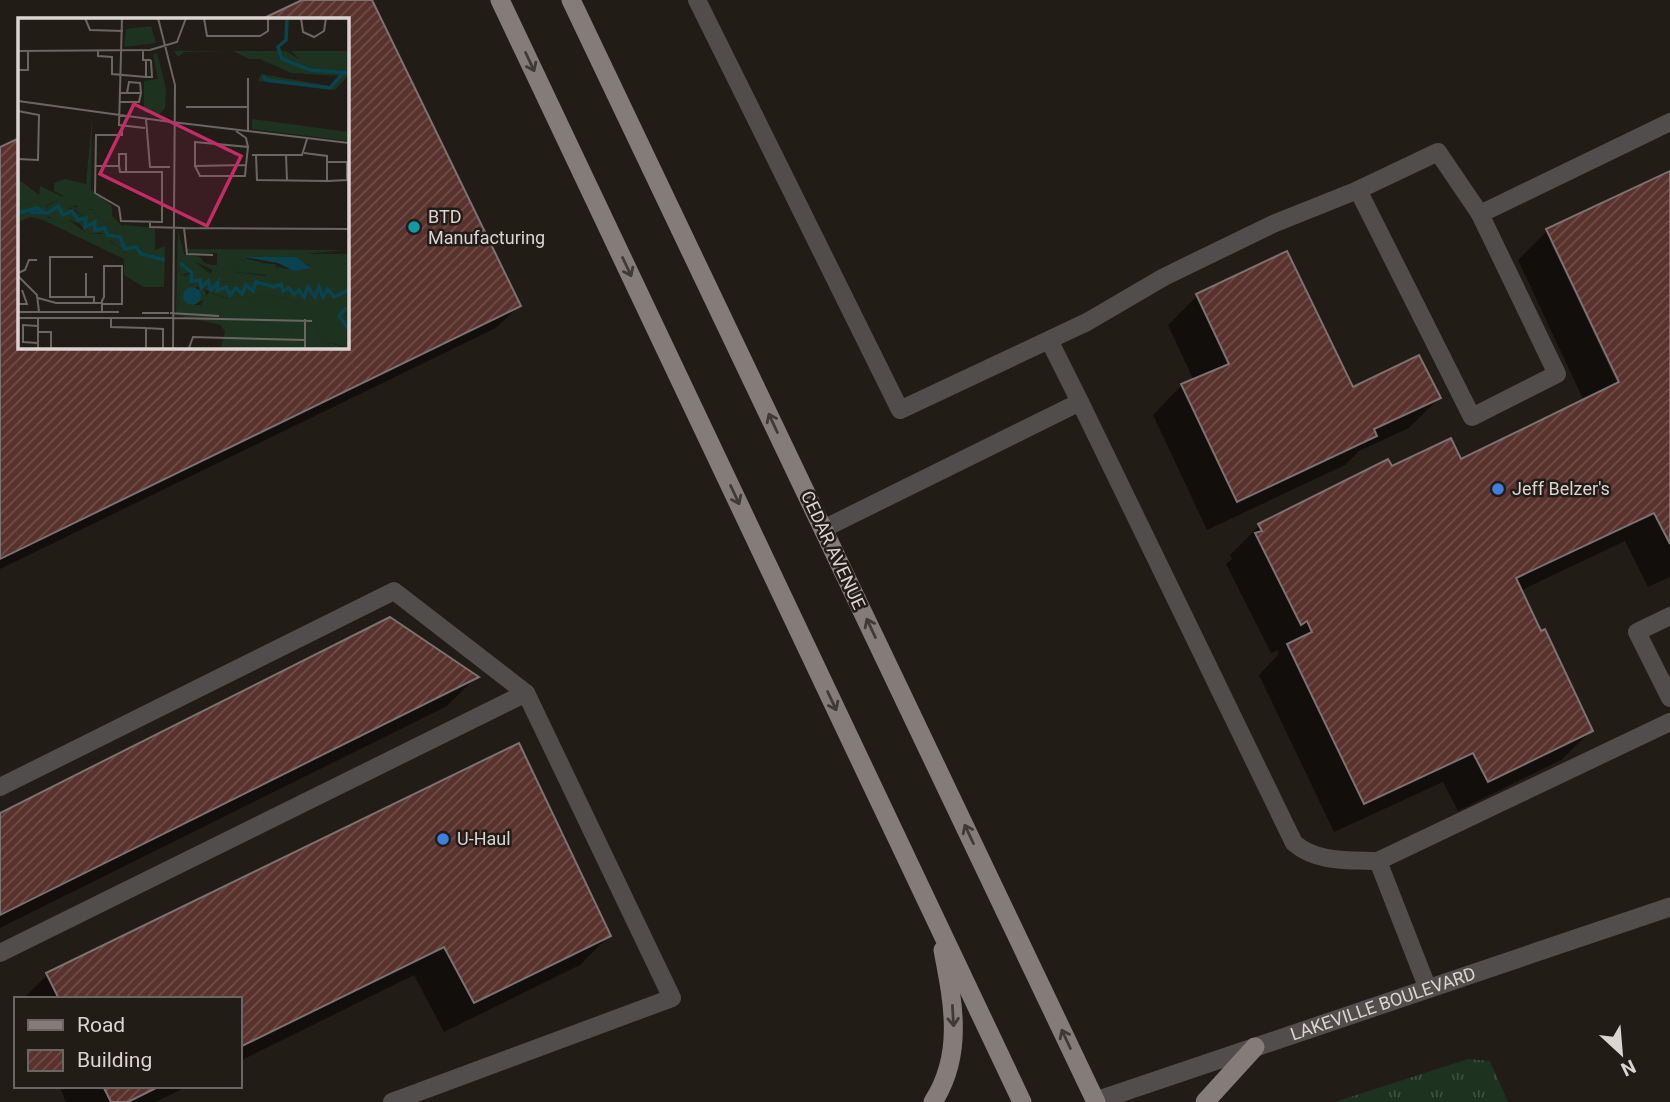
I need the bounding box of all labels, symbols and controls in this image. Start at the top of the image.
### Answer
inset map [18,18,348,348]
one-way arrow [523,51,537,72]
place label: BTD Manufacturing [428,206,545,248]
marker: BTD Manufacturing [406,219,422,235]
one-way arrow [621,256,634,277]
one-way arrow [766,413,779,434]
place label: Jeff Belzer's [1512,478,1610,499]
marker: Jeff Belzer's [1490,481,1506,497]
one-way arrow [729,484,742,505]
street label: CEDAR AVENUE [797,487,870,612]
one-way arrow [863,618,876,639]
one-way arrow [827,690,840,711]
one-way arrow [961,824,975,845]
place label: U-Haul [457,828,511,849]
marker: U-Haul [435,831,451,847]
street label: LAKEVILLE BOULEVARD [1287,962,1478,1045]
legend [14,997,242,1088]
one-way arrow [947,1004,960,1027]
text: Road [77,1013,125,1037]
north arrow [1586,1018,1656,1088]
one-way arrow [1059,1029,1073,1050]
text: Building [77,1048,152,1072]
text: N [1617,1055,1639,1081]

